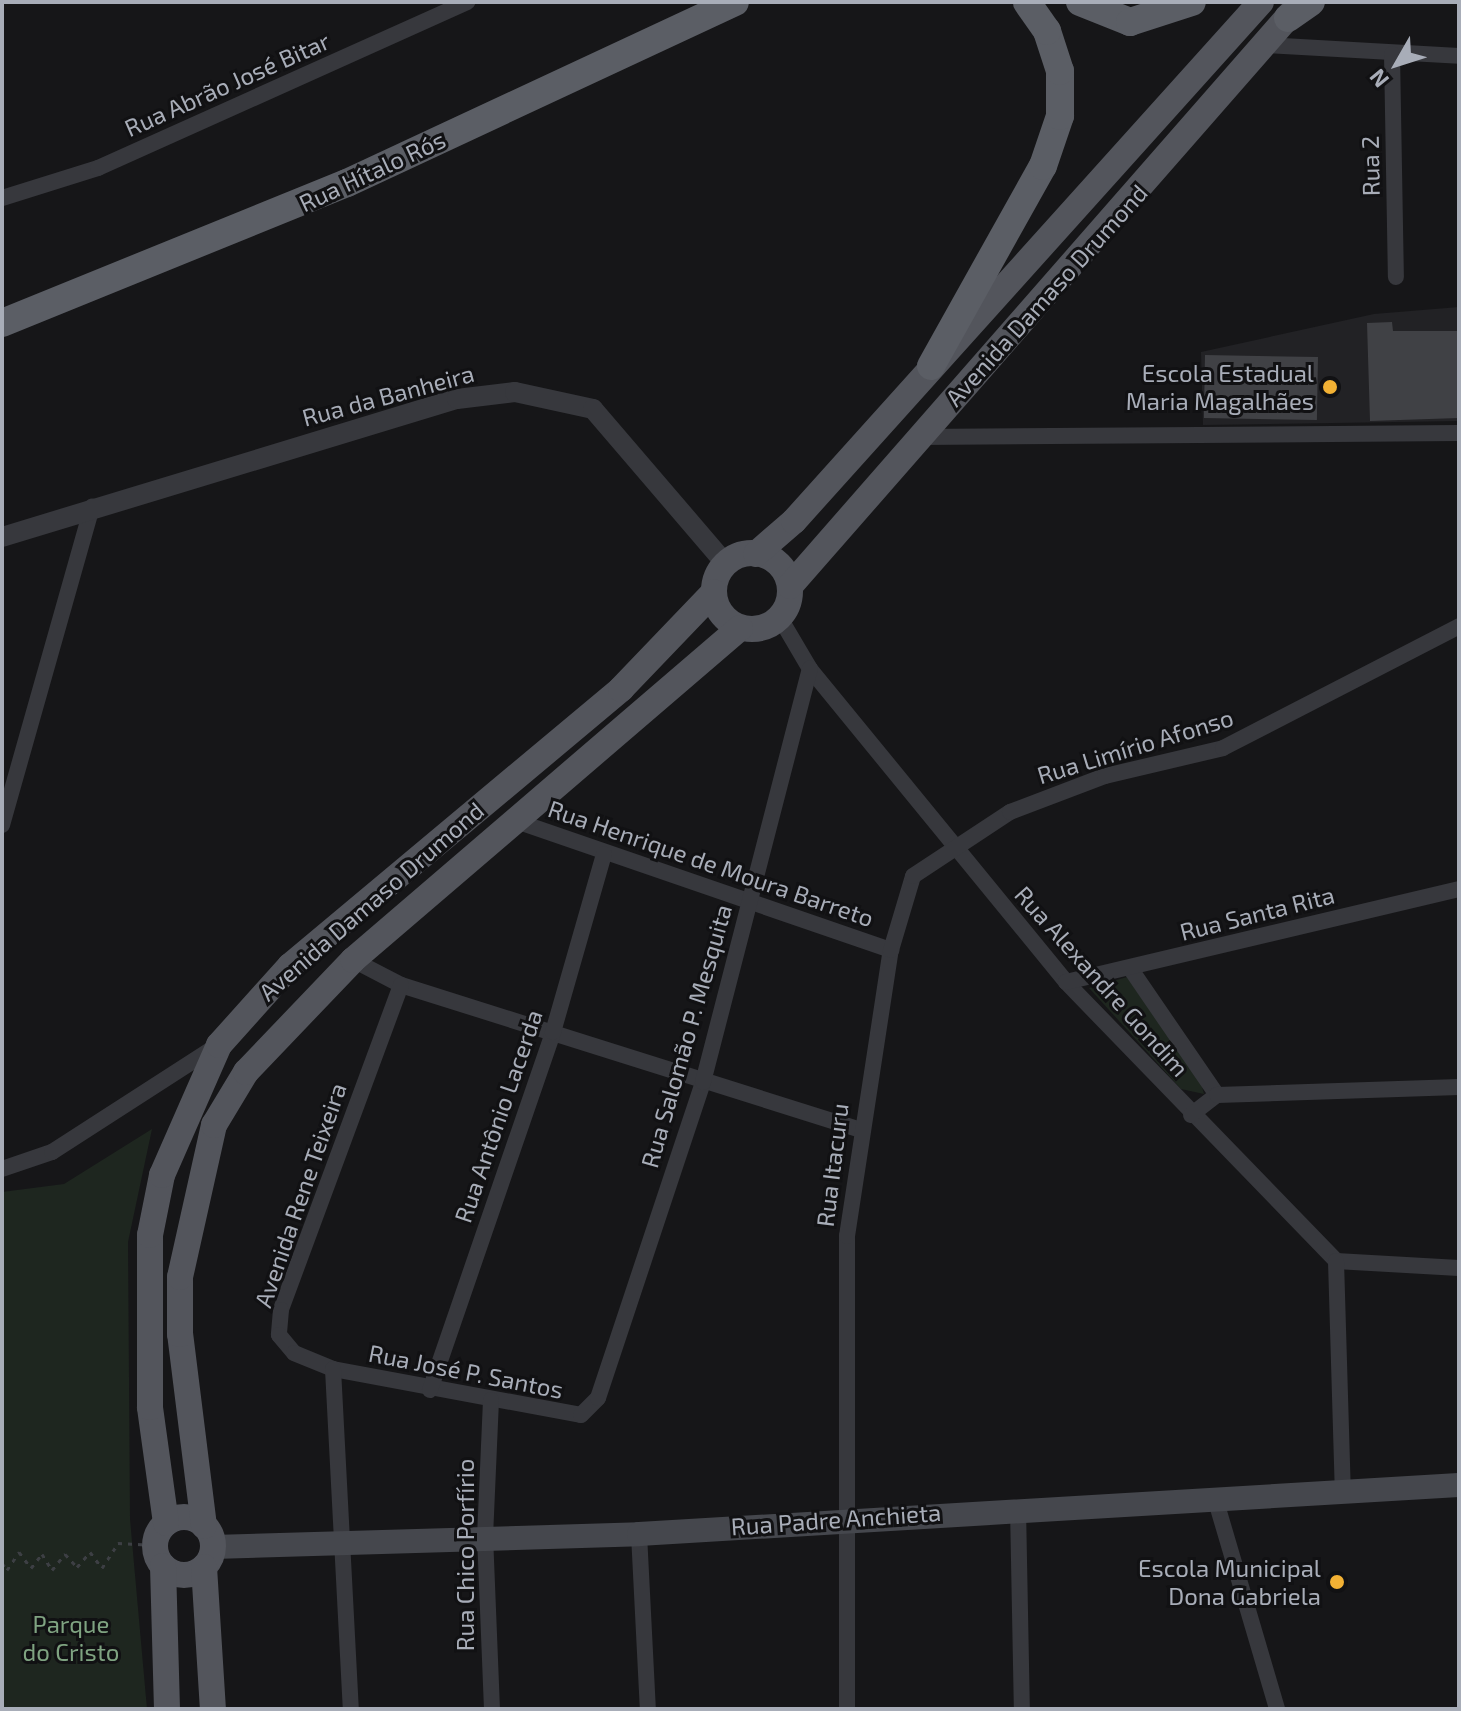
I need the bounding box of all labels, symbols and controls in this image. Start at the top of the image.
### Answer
north arrow [1357,24,1437,104]
street label: Rua Abrão José Bitar [120,26,334,142]
text: N [1363,65,1393,93]
street label: Rua Hítalo Rós [294,125,450,217]
street label: Rua 2 [1355,135,1385,197]
street label: Avenida Damaso Drumond [939,178,1153,412]
street label: Rua da Banheira [299,358,477,432]
place label: Escola Estadual Maria Magalhães [1126,359,1314,415]
marker: Escola Estadual Maria Magalhães [1321,378,1339,396]
street label: Rua Limírio Afonso [1033,702,1237,790]
street label: Rua Henrique de Moura Barreto [545,794,877,932]
street label: Avenida Damaso Drumond [253,796,489,1006]
street label: Rua Alexandre Gondim [1009,880,1195,1082]
street label: Rua Santa Rita [1177,880,1337,946]
street label: Rua Salomão P. Mesquita [635,901,737,1171]
street label: Rua Antônio Lacerda [448,1005,548,1227]
street label: Avenida Rene Teixeira [248,1079,352,1311]
street label: Rua Itacuru [810,1102,854,1228]
street label: Rua José P. Santos [366,1338,566,1404]
street label: Rua Chico Porfírio [451,1459,479,1651]
street label: Rua Padre Anchieta [730,1497,942,1541]
place label: Escola Municipal Dona Gabriela [1138,1554,1321,1610]
marker: Escola Municipal Dona Gabriela [1328,1573,1346,1591]
park label: Parque do Cristo [23,1610,119,1666]

